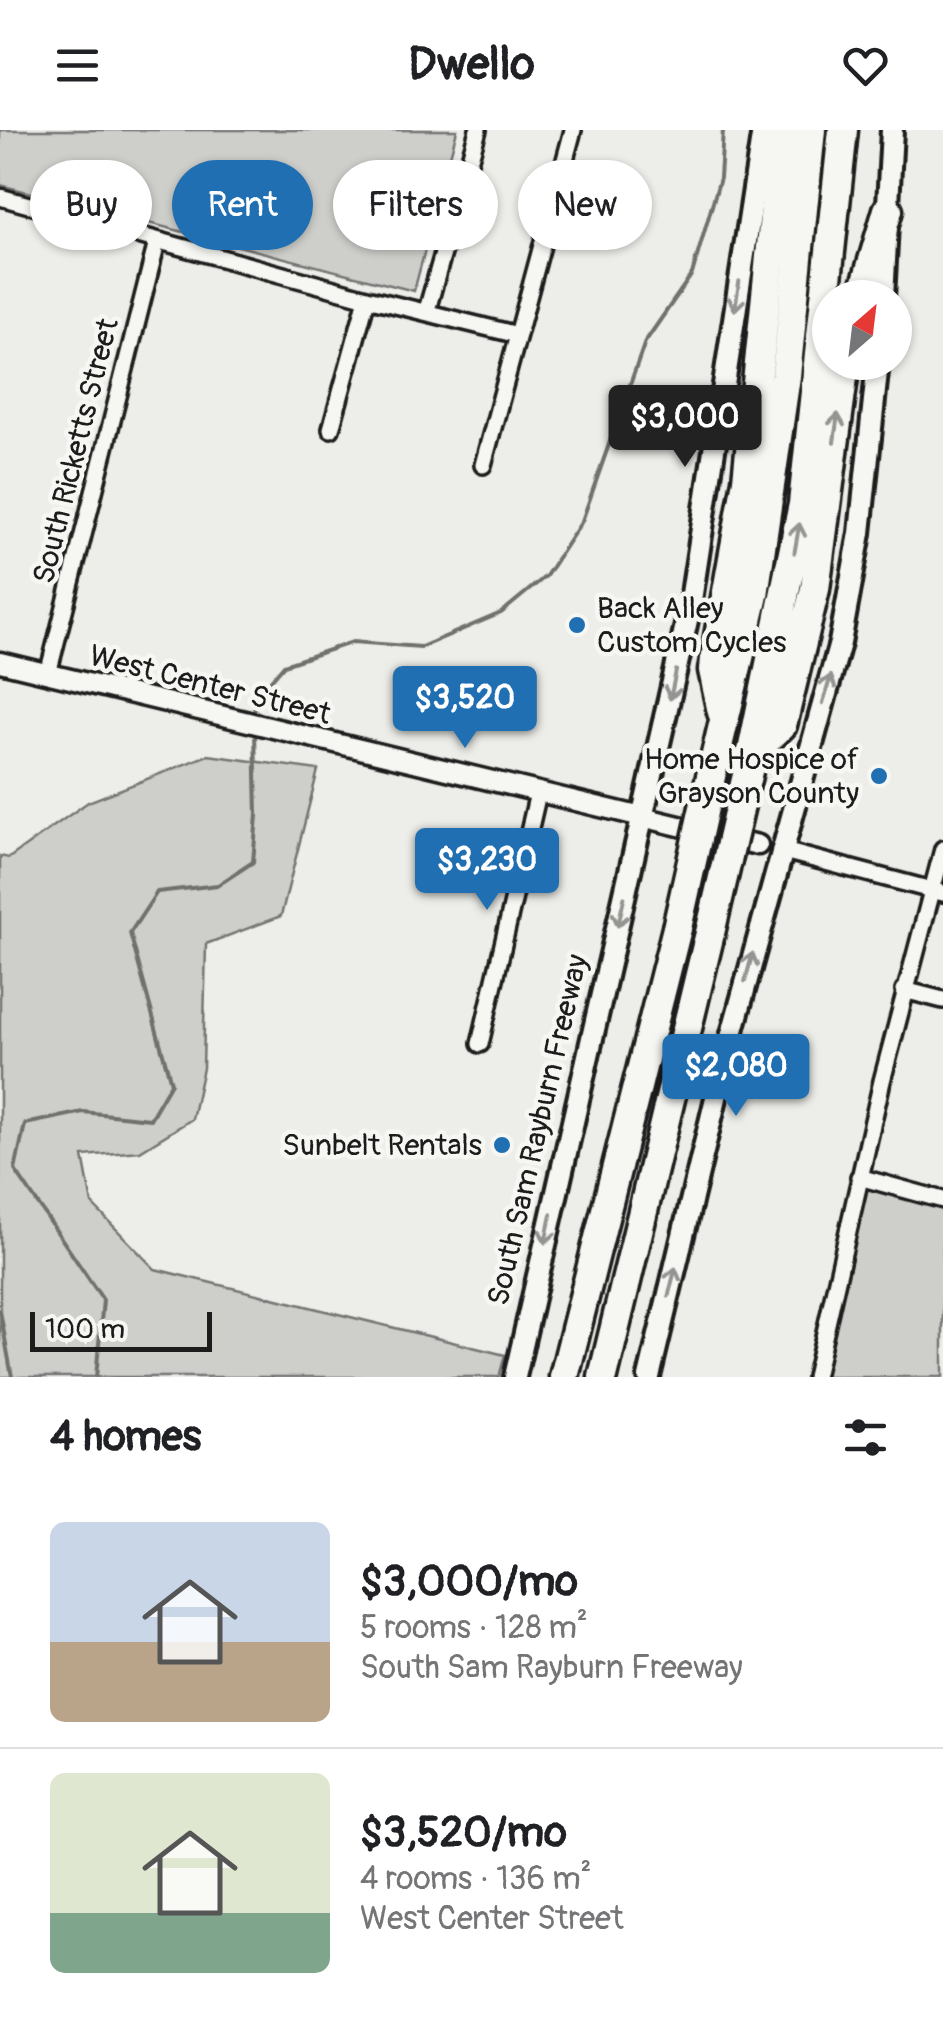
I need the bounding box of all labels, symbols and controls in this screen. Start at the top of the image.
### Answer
text: Dwello [408,37,535,93]
icon: menu [50,38,105,93]
icon: heart [838,38,893,93]
chip: Buy [30,160,152,250]
chip: Rent [172,160,313,250]
chip: Filters [333,160,498,250]
chip: New [518,160,652,250]
one-way arrow [728,279,746,311]
north arrow [812,280,912,380]
map controls [812,280,912,380]
street label: South Ricketts Street [25,314,127,587]
pin: $3,000 [604,385,766,470]
text: $3,000 [631,397,739,437]
one-way arrow [828,413,846,445]
one-way arrow [788,523,807,555]
place label: Back Alley Custom Cycles [597,590,786,661]
marker: Back Alley Custom Cycles [566,614,588,636]
street label: West Center Street [86,637,335,733]
pin: $3,520 [384,666,546,751]
one-way arrow [663,668,682,700]
one-way arrow [819,674,837,706]
text: $3,520 [415,678,515,718]
place label: Home Hospice of Grayson County [644,741,859,812]
marker: Home Hospice of Grayson County [868,765,890,787]
pin: $3,230 [406,828,568,913]
text: $3,230 [437,840,537,880]
one-way arrow [610,896,629,927]
street label: South Sam Rayburn Freeway [480,951,596,1309]
one-way arrow [741,952,760,983]
pin: $2,080 [655,1034,817,1119]
text: $2,080 [684,1046,788,1086]
place label: Sunbelt Rentals [282,1127,482,1164]
marker: Sunbelt Rentals [491,1134,513,1156]
one-way arrow [537,1212,556,1244]
one-way arrow [663,1267,682,1298]
scale bar [30,1307,212,1352]
text: 100 m [45,1312,125,1347]
icon: filters [838,1410,893,1465]
text: 4 homes [50,1411,201,1463]
text: $3,000/mo [360,1556,578,1608]
icon: home [130,1562,250,1682]
text: 5 rooms · 128 m² [360,1608,588,1648]
text: South Sam Rayburn Freeway [360,1648,743,1688]
text: $3,520/mo [360,1807,567,1859]
icon: home [130,1813,250,1933]
text: 4 rooms · 136 m² [360,1859,592,1899]
text: West Center Street [360,1899,624,1939]

